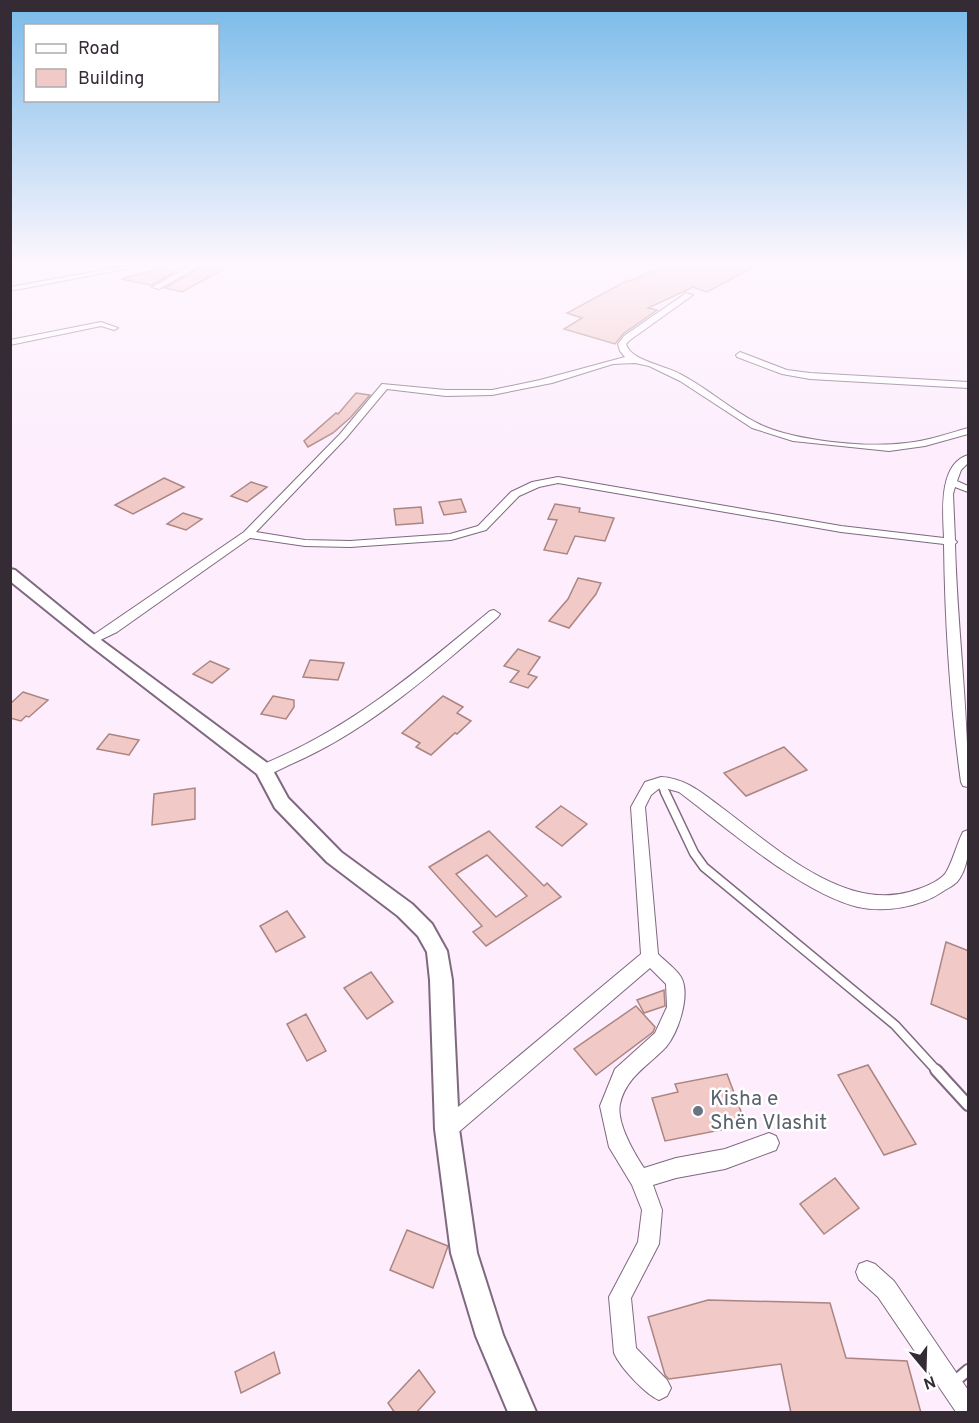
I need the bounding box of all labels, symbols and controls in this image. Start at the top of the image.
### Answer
legend [24,24,219,102]
text: Road [78,38,120,61]
text: Building [78,68,144,91]
place label: Kisha e Shën Vlashit [710,1086,827,1137]
marker: Kisha e Shën Vlashit [691,1104,705,1118]
north arrow [895,1339,955,1399]
text: N [921,1370,938,1393]

